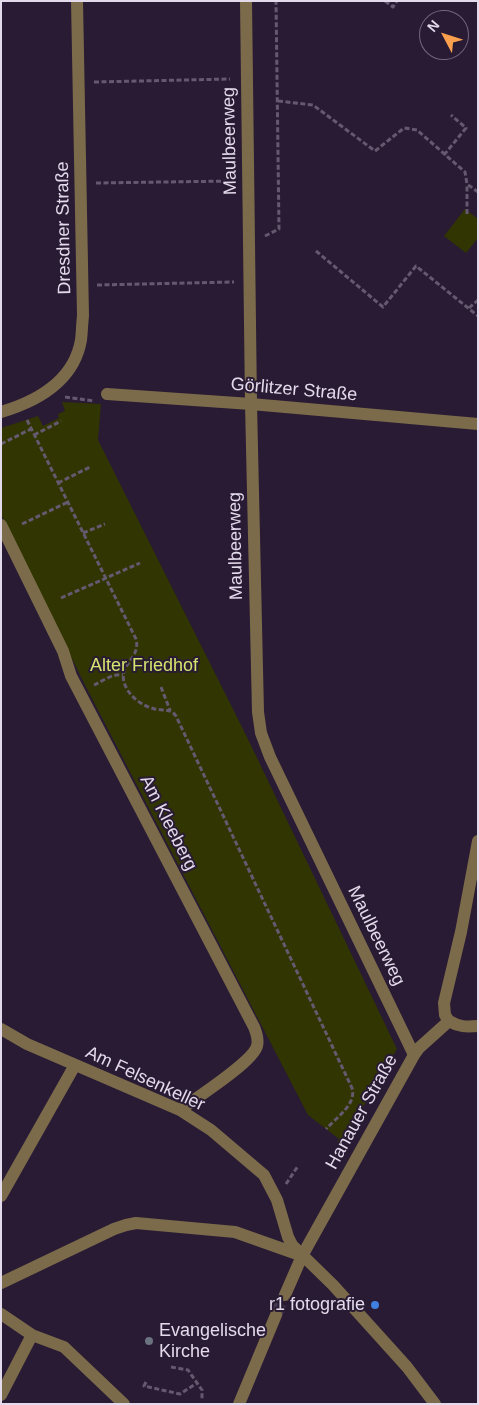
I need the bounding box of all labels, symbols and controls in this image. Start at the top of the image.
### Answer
north arrow [419,10,469,60]
text: N [424,17,443,35]
street label: Maulbeerweg [218,87,242,195]
street label: Dresdner Straße [52,161,76,295]
street label: Görlitzer Straße [230,374,358,406]
street label: Maulbeerweg [224,492,248,600]
park label: Alter Friedhof [90,655,198,677]
street label: Am Kleeberg [135,772,201,874]
street label: Maulbeerweg [343,883,409,989]
street label: Am Felsenkeller [82,1042,208,1116]
street label: Hanauer Straße [322,1051,402,1173]
place label: r1 fotografie [269,1294,365,1316]
marker: r1 fotografie [369,1299,381,1311]
place label: Evangelische Kirche [159,1320,266,1362]
marker: Evangelische Kirche [143,1335,155,1347]

